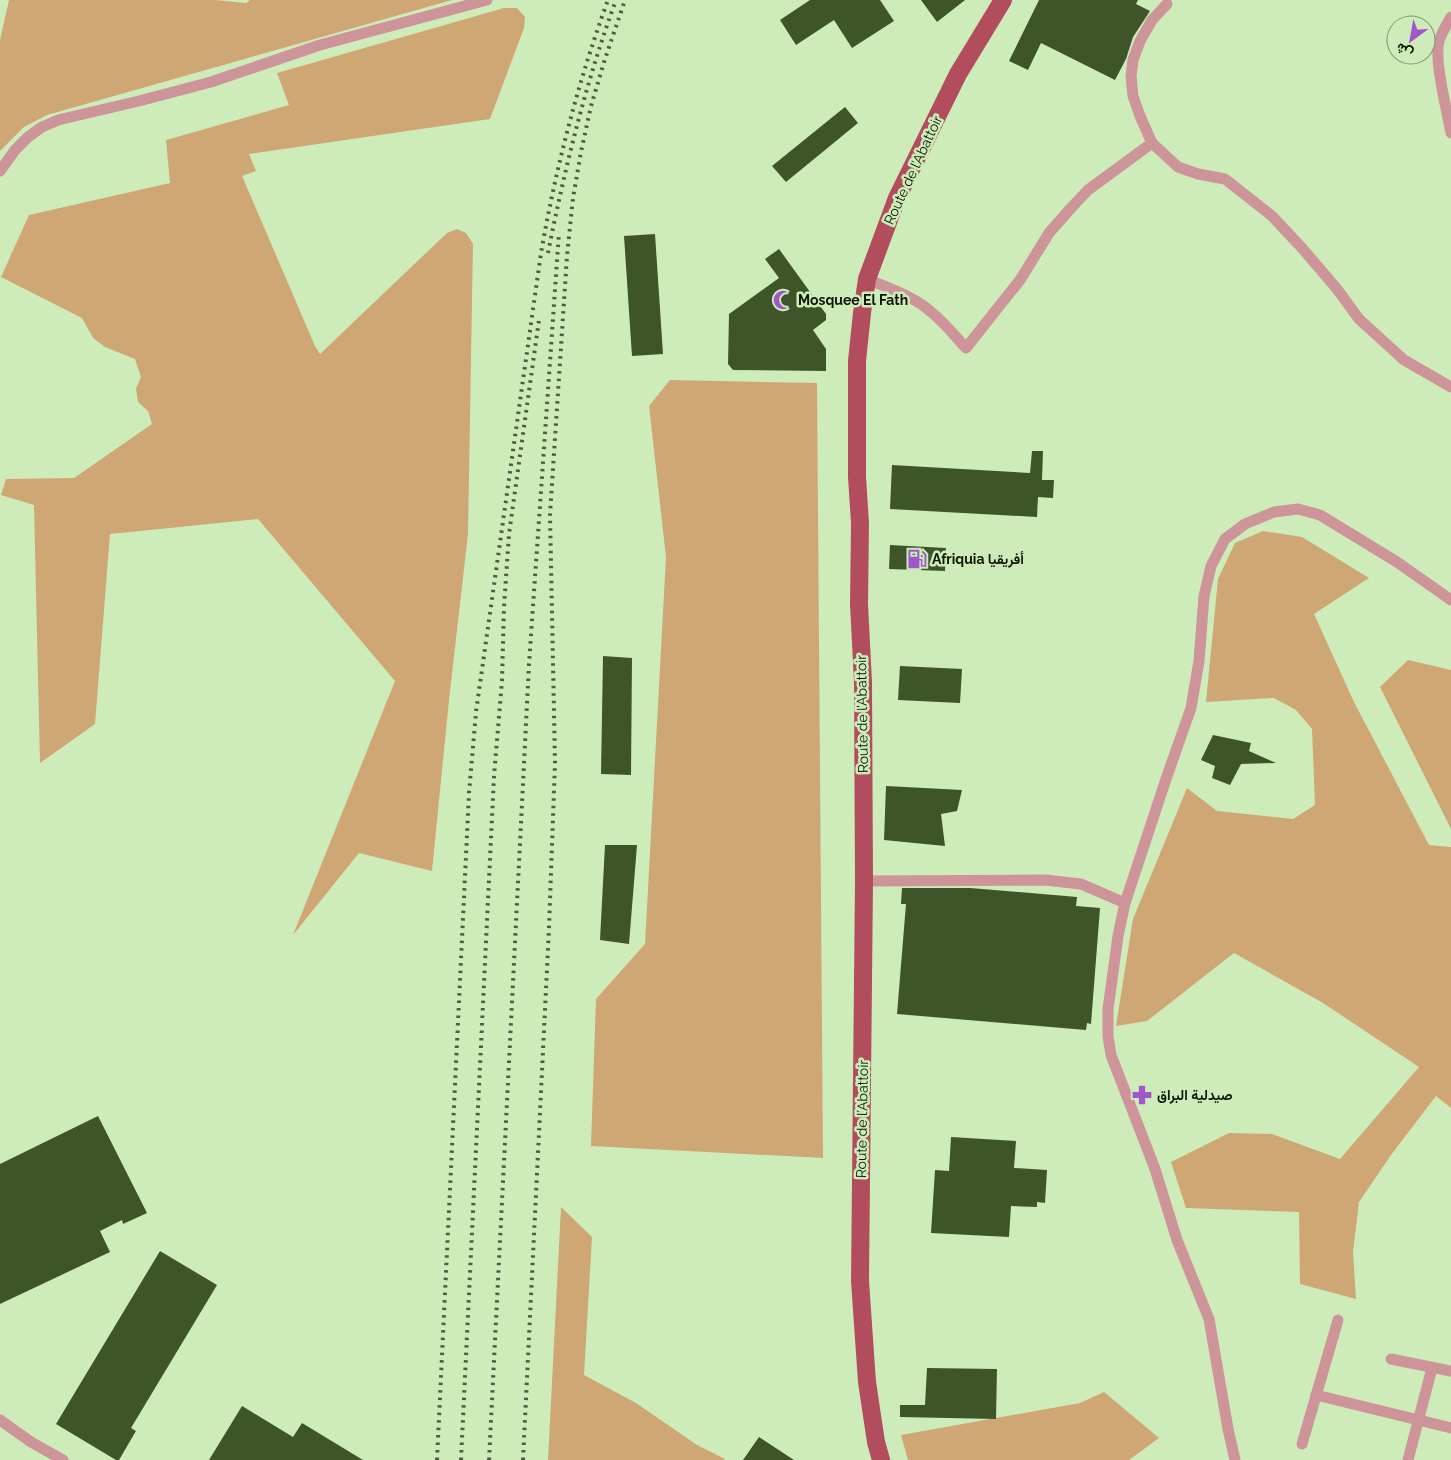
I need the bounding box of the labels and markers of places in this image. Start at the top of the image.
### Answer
mosque icon: Mosquee El Fath [772,289,794,311]
place label: Mosquee El Fath [798,292,908,308]
fuel station icon: Afriquia أفريقيا [906,548,928,570]
place label: Afriquia أفريقيا [932,551,1024,568]
pharmacy icon: صيدلية البراق [1131,1084,1153,1106]
place label: صيدلية البراق [1157,1087,1233,1104]

